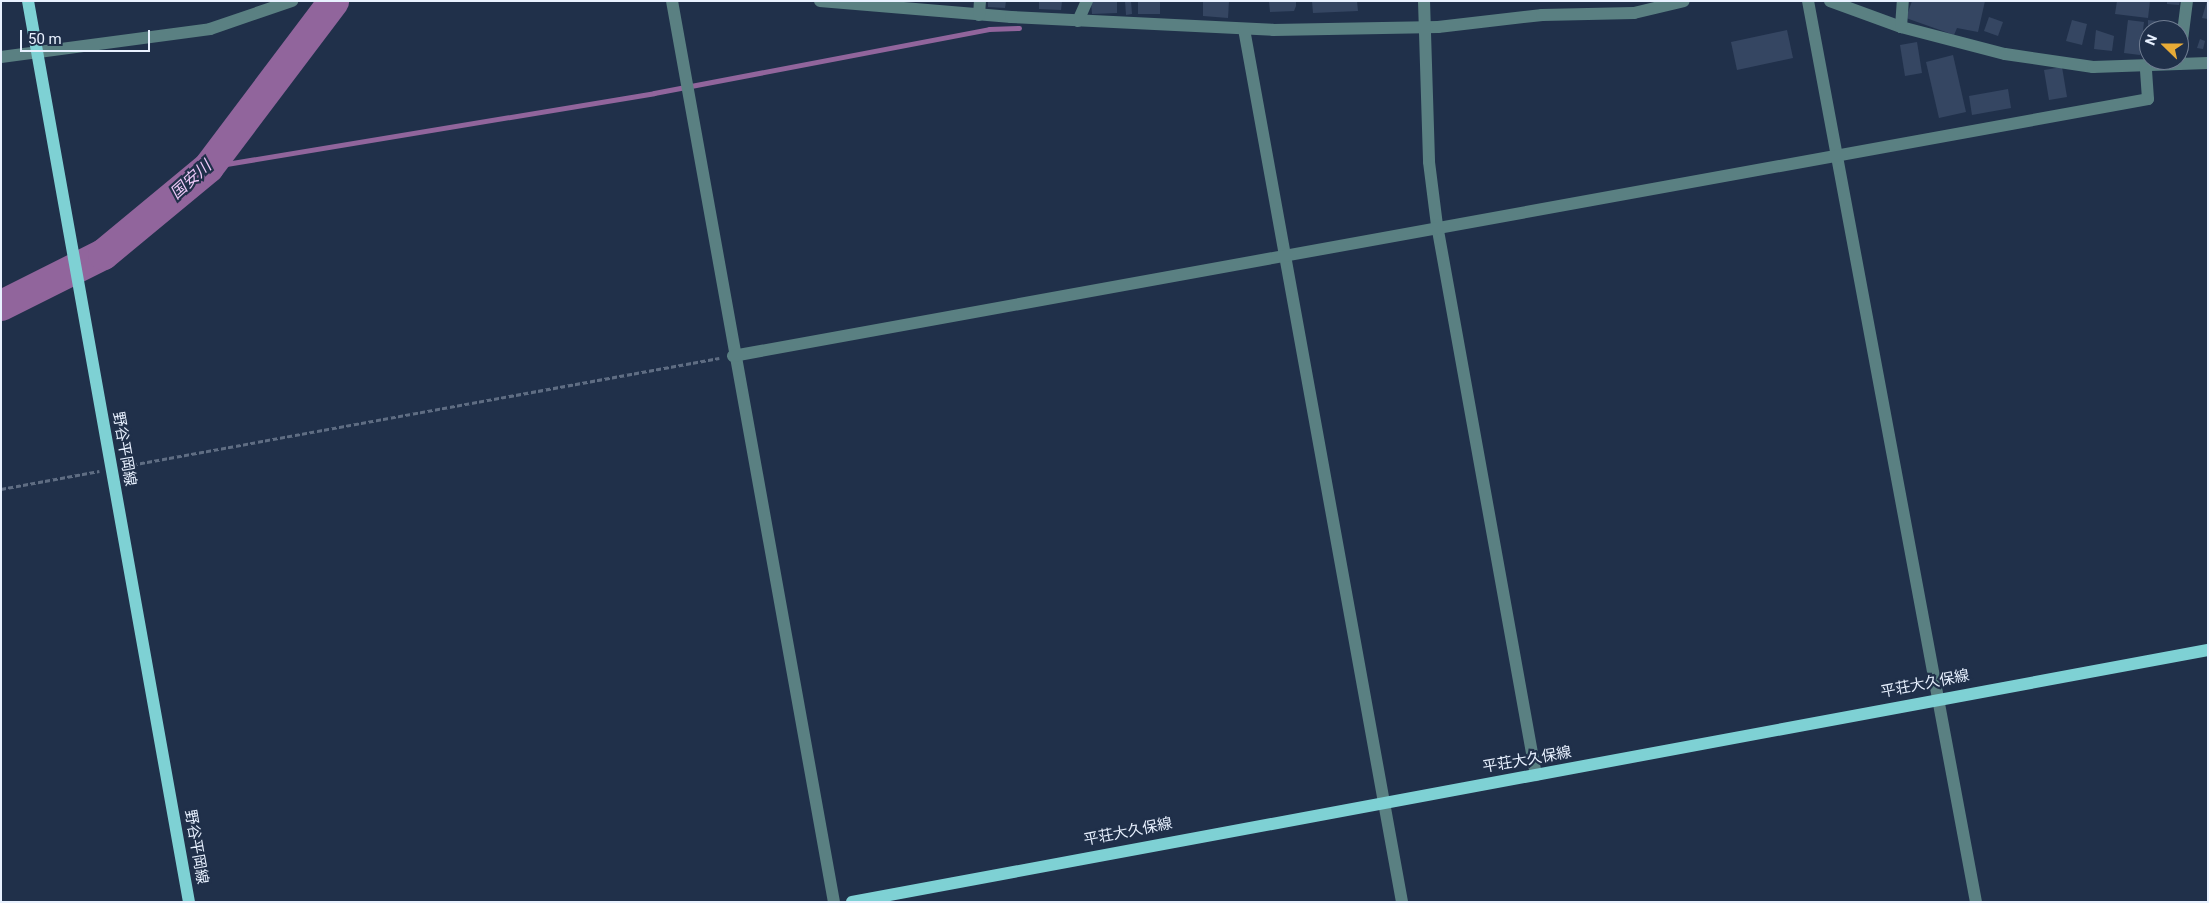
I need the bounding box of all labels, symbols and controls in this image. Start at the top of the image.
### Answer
scale bar [22,20,152,52]
north arrow [2139,20,2189,70]
text: 50 m [28,30,62,48]
text: N [2142,32,2160,47]
water label: 国安川 [167,157,215,203]
street label: 野谷平岡線 [109,411,139,487]
street label: 平荘大久保線 [1879,667,1971,701]
street label: 平荘大久保線 [1481,743,1573,777]
street label: 野谷平岡線 [181,809,211,885]
street label: 平荘大久保線 [1082,815,1174,849]

